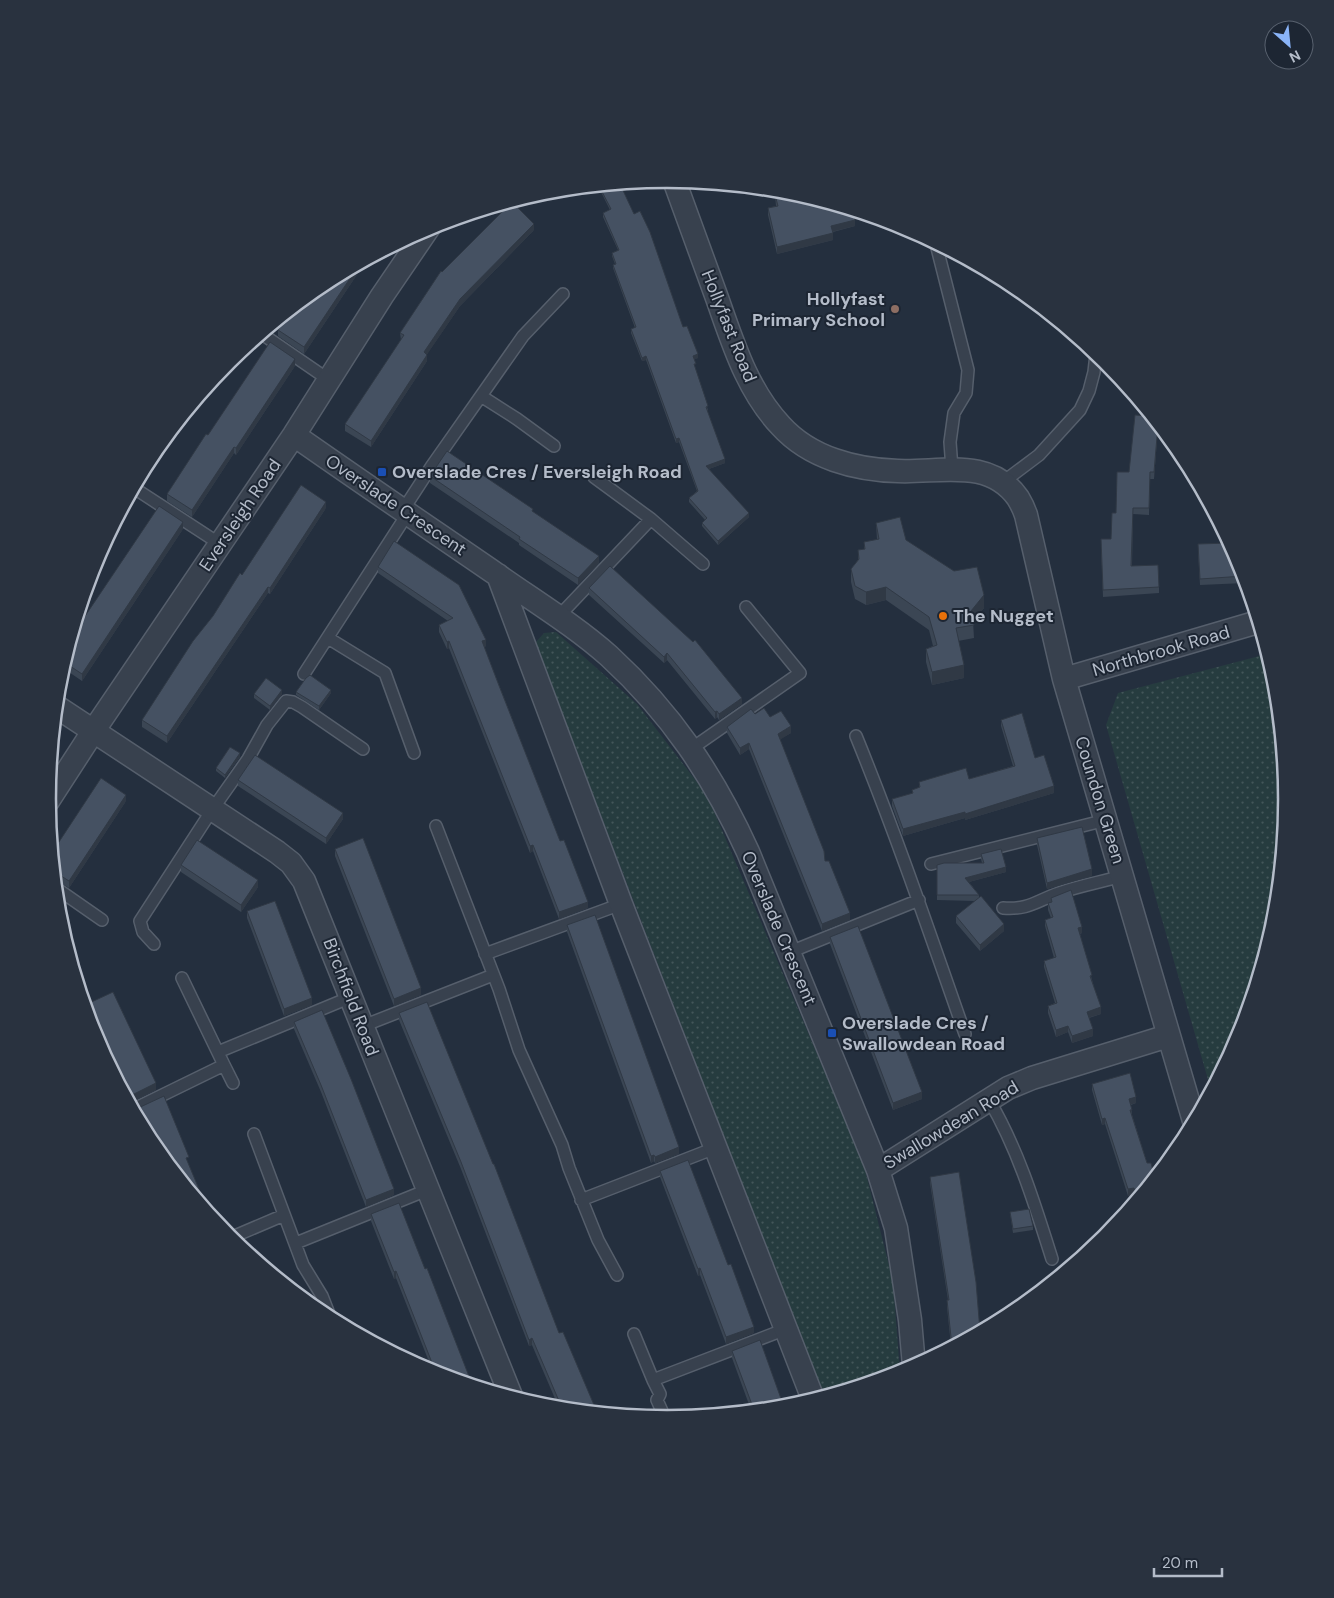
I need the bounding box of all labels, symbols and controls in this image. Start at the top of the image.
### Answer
north arrow [1264,20,1314,70]
text: N [1286,46,1304,67]
street label: Hollyfast Road [696,266,762,386]
place label: Hollyfast Primary School [752,287,885,332]
marker: Hollyfast Primary School [889,303,901,315]
street label: Overslade Crescent [321,449,471,561]
street label: Eversleigh Road [193,454,287,576]
place label: Overslade Cres / Eversleigh Road [392,460,682,484]
marker: Overslade Cres / Eversleigh Road [376,466,388,478]
place label: The Nugget [953,604,1054,628]
marker: The Nugget [937,610,949,622]
street label: Northbrook Road [1089,620,1233,682]
street label: Coundon Green [1069,733,1131,867]
street label: Overslade Crescent [736,847,822,1009]
street label: Birchfield Road [317,935,385,1059]
place label: Overslade Cres / Swallowdean Road [842,1011,1005,1056]
marker: Overslade Cres / Swallowdean Road [826,1027,838,1039]
street label: Swallowdean Road [879,1075,1023,1175]
scale bar [1154,1546,1222,1578]
text: 20 m [1162,1553,1198,1573]

